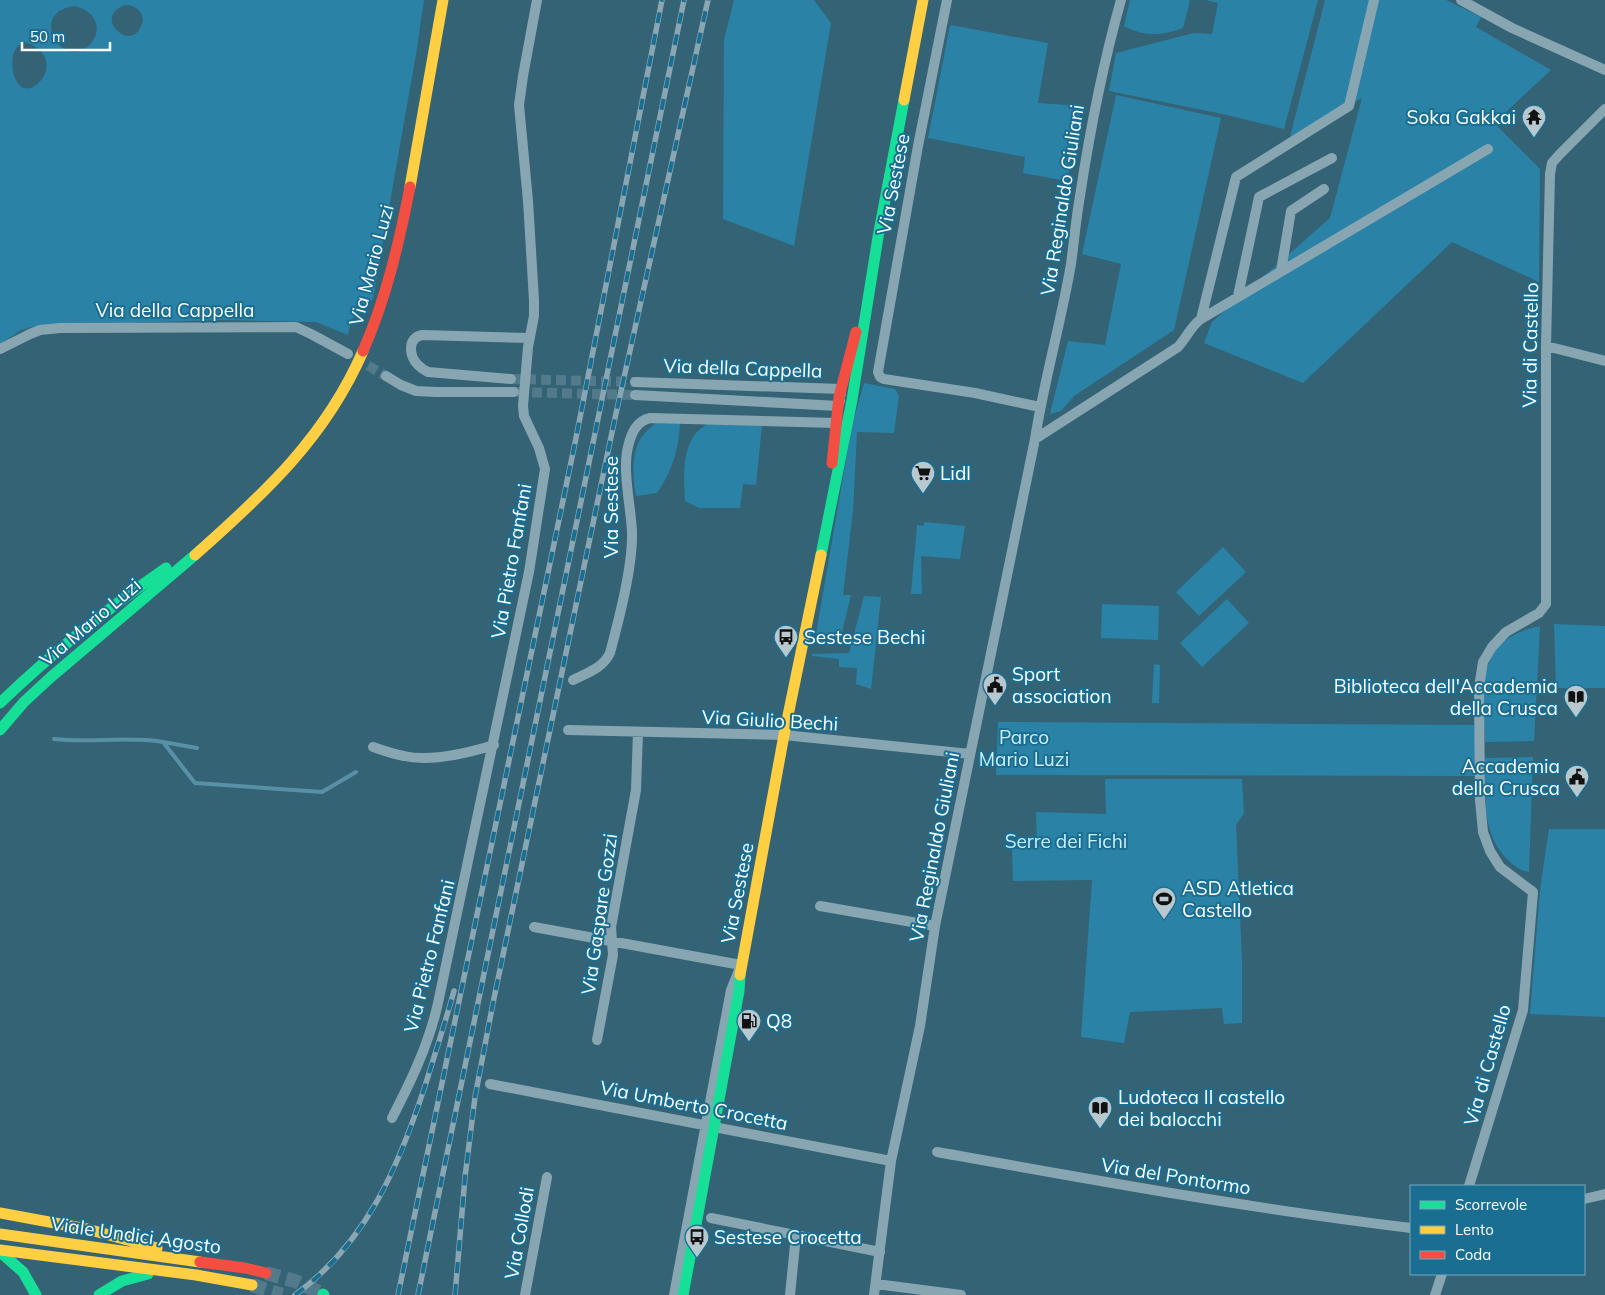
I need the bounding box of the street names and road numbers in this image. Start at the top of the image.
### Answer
street label: Via Reginaldo Giuliani [1035,103,1089,297]
street label: Via Sestese [871,132,915,236]
street label: Via Mario Luzi [343,202,399,328]
street label: Via di Castello [1517,282,1543,408]
street label: Via della Cappella [96,298,254,322]
street label: Via della Cappella [663,353,823,383]
street label: Via Sestese [599,456,623,558]
street label: Via Pietro Fanfani [486,482,536,640]
street label: Via Mario Luzi [35,573,145,671]
street label: Via Giulio Bechi [701,704,839,736]
street label: Via Reginaldo Giuliani [904,750,964,944]
street label: Via Gaspare Gozzi [576,832,622,996]
street label: Via Sestese [715,841,759,945]
street label: Via Pietro Fanfani [398,877,460,1035]
street label: Via di Castello [1458,1002,1516,1128]
street label: Via Umberto Crocetta [598,1075,790,1135]
street label: Via del Pontormo [1099,1152,1253,1200]
street label: Via Collodi [499,1185,539,1281]
street label: Viale Undici Agosto [49,1211,223,1259]

